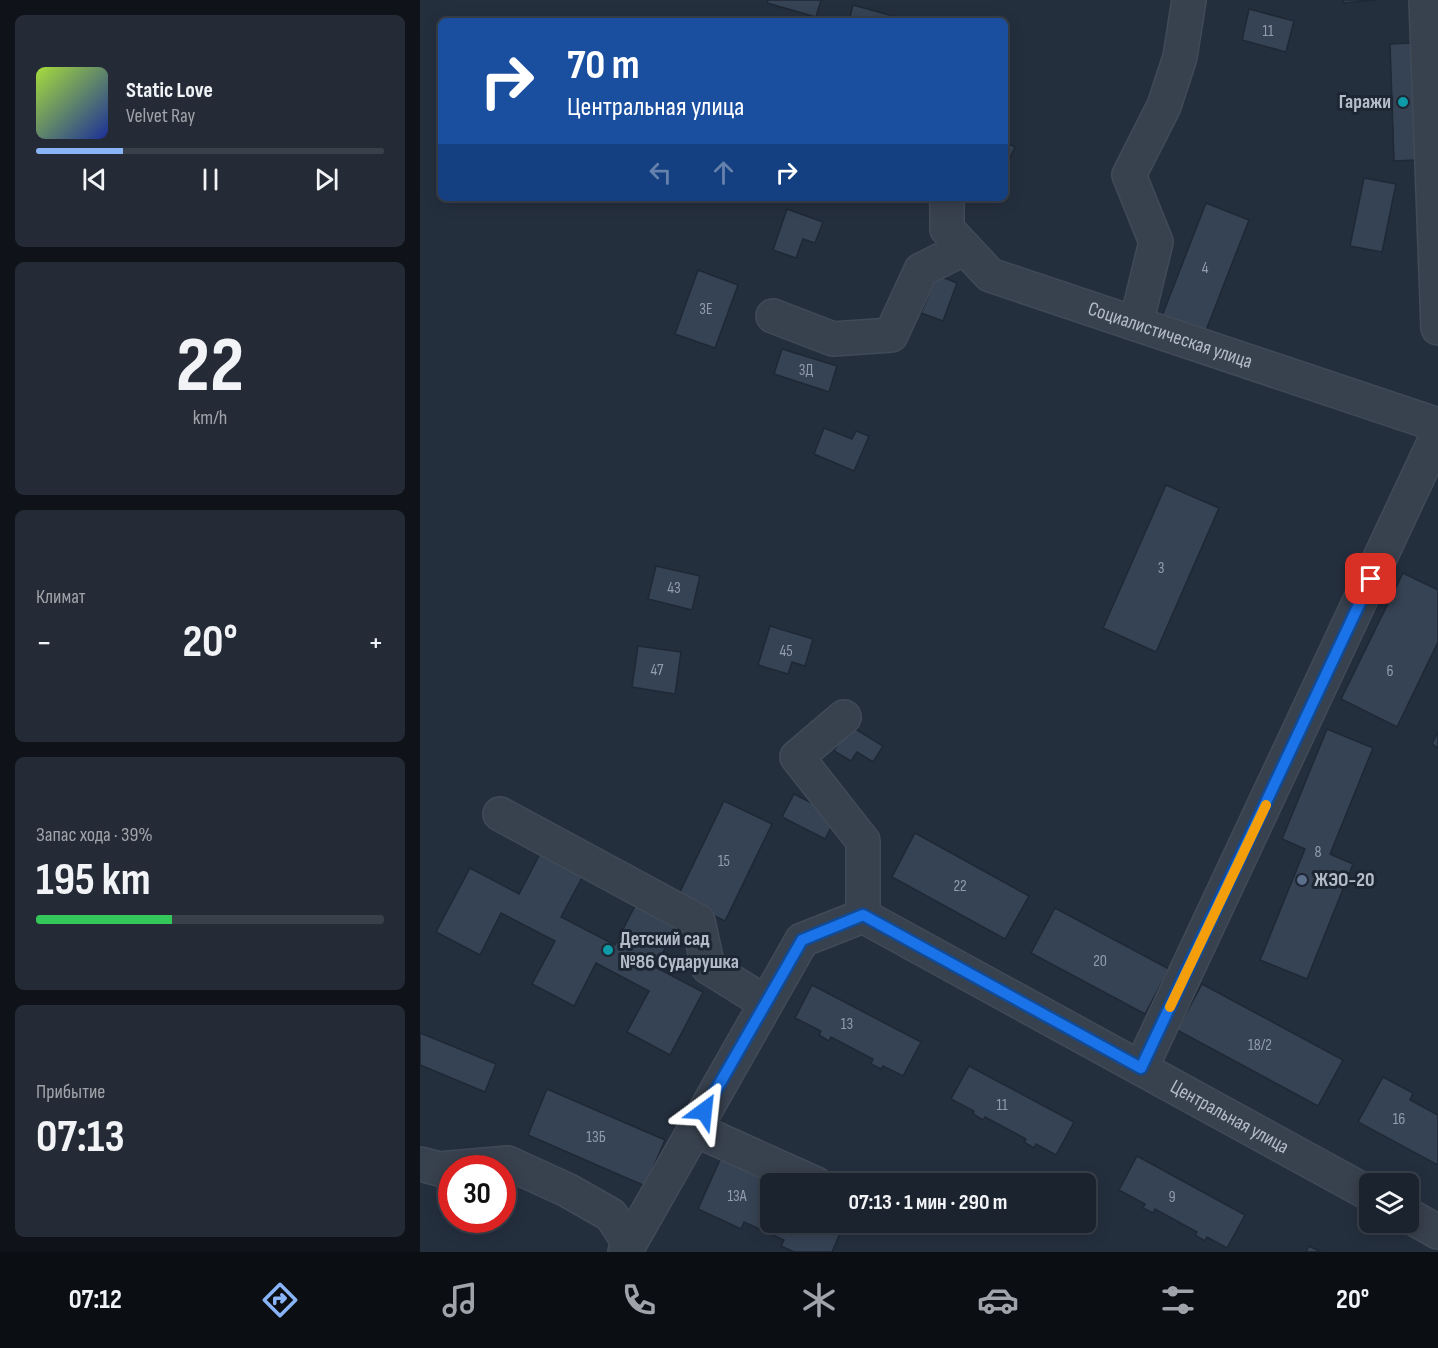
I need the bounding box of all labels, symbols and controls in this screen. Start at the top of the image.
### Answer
house number: 11 [1262,22,1274,41]
text: 70 m [567,40,640,91]
icon: right [468,42,546,120]
text: Static Love [126,77,213,104]
place label: Гаражи [1339,90,1391,114]
text: Центральная улица [567,91,745,123]
marker: Гаражи [1396,95,1410,109]
text: Velvet Ray [126,104,195,128]
icon: left [644,156,677,189]
icon: ahead [707,156,740,189]
icon: right [770,156,803,189]
icon: previous [78,163,111,196]
icon: pause [194,163,227,196]
icon: next [310,163,343,196]
house number: 4 [1202,259,1209,278]
street label: Социалистическая улица [1085,297,1255,374]
house number: 3Е [699,300,713,319]
text: 22 [176,320,244,413]
house number: 3Д [799,361,813,380]
text: km/h [193,406,227,430]
pin [1345,553,1396,604]
house number: 3 [1158,559,1164,578]
icon: arrive [1354,562,1387,595]
house number: 43 [667,579,681,598]
text: Климат [36,585,86,609]
text: 20° [182,615,238,670]
text: − [36,623,52,663]
text: + [368,623,384,663]
house number: 45 [779,642,793,661]
house number: 47 [651,661,664,680]
house number: 6 [1386,662,1394,681]
text: Запас хода · 39% [36,823,153,847]
house number: 8 [1314,843,1322,862]
house number: 15 [718,852,730,871]
text: 195 km [36,853,151,908]
place label: ЖЭО-20 [1314,868,1374,892]
marker: ЖЭО-20 [1295,873,1309,887]
house number: 22 [953,877,967,896]
place label: Детский сад №86 Сударушка [620,927,739,974]
marker: Детский сад №86 Сударушка [601,943,615,957]
house number: 20 [1093,952,1107,971]
house number: 13 [841,1015,853,1034]
house number: 18/2 [1248,1036,1272,1055]
street label: Центральная улица [1166,1075,1293,1159]
position arrow [672,1079,736,1143]
text: Прибытие [36,1080,105,1104]
house number: 11 [996,1096,1008,1115]
text: 07:13 [36,1110,125,1165]
house number: 16 [1393,1110,1405,1129]
house number: 13Б [586,1128,606,1147]
speed limit sign: 30 [438,1155,516,1233]
map controls [1359,1173,1419,1233]
button: layers [1359,1173,1419,1233]
house number: 13А [727,1187,747,1206]
house number: 9 [1168,1188,1176,1207]
text: 07:13 · 1 мин · 290 m [849,1189,1007,1216]
icon: directions [259,1279,301,1321]
icon: music [439,1279,481,1321]
icon: phone [618,1279,660,1321]
icon: climate [798,1279,840,1321]
icon: car [977,1279,1019,1321]
icon: filters [1157,1279,1199,1321]
text: 07:12 [69,1284,122,1316]
text: 20° [1336,1284,1369,1316]

